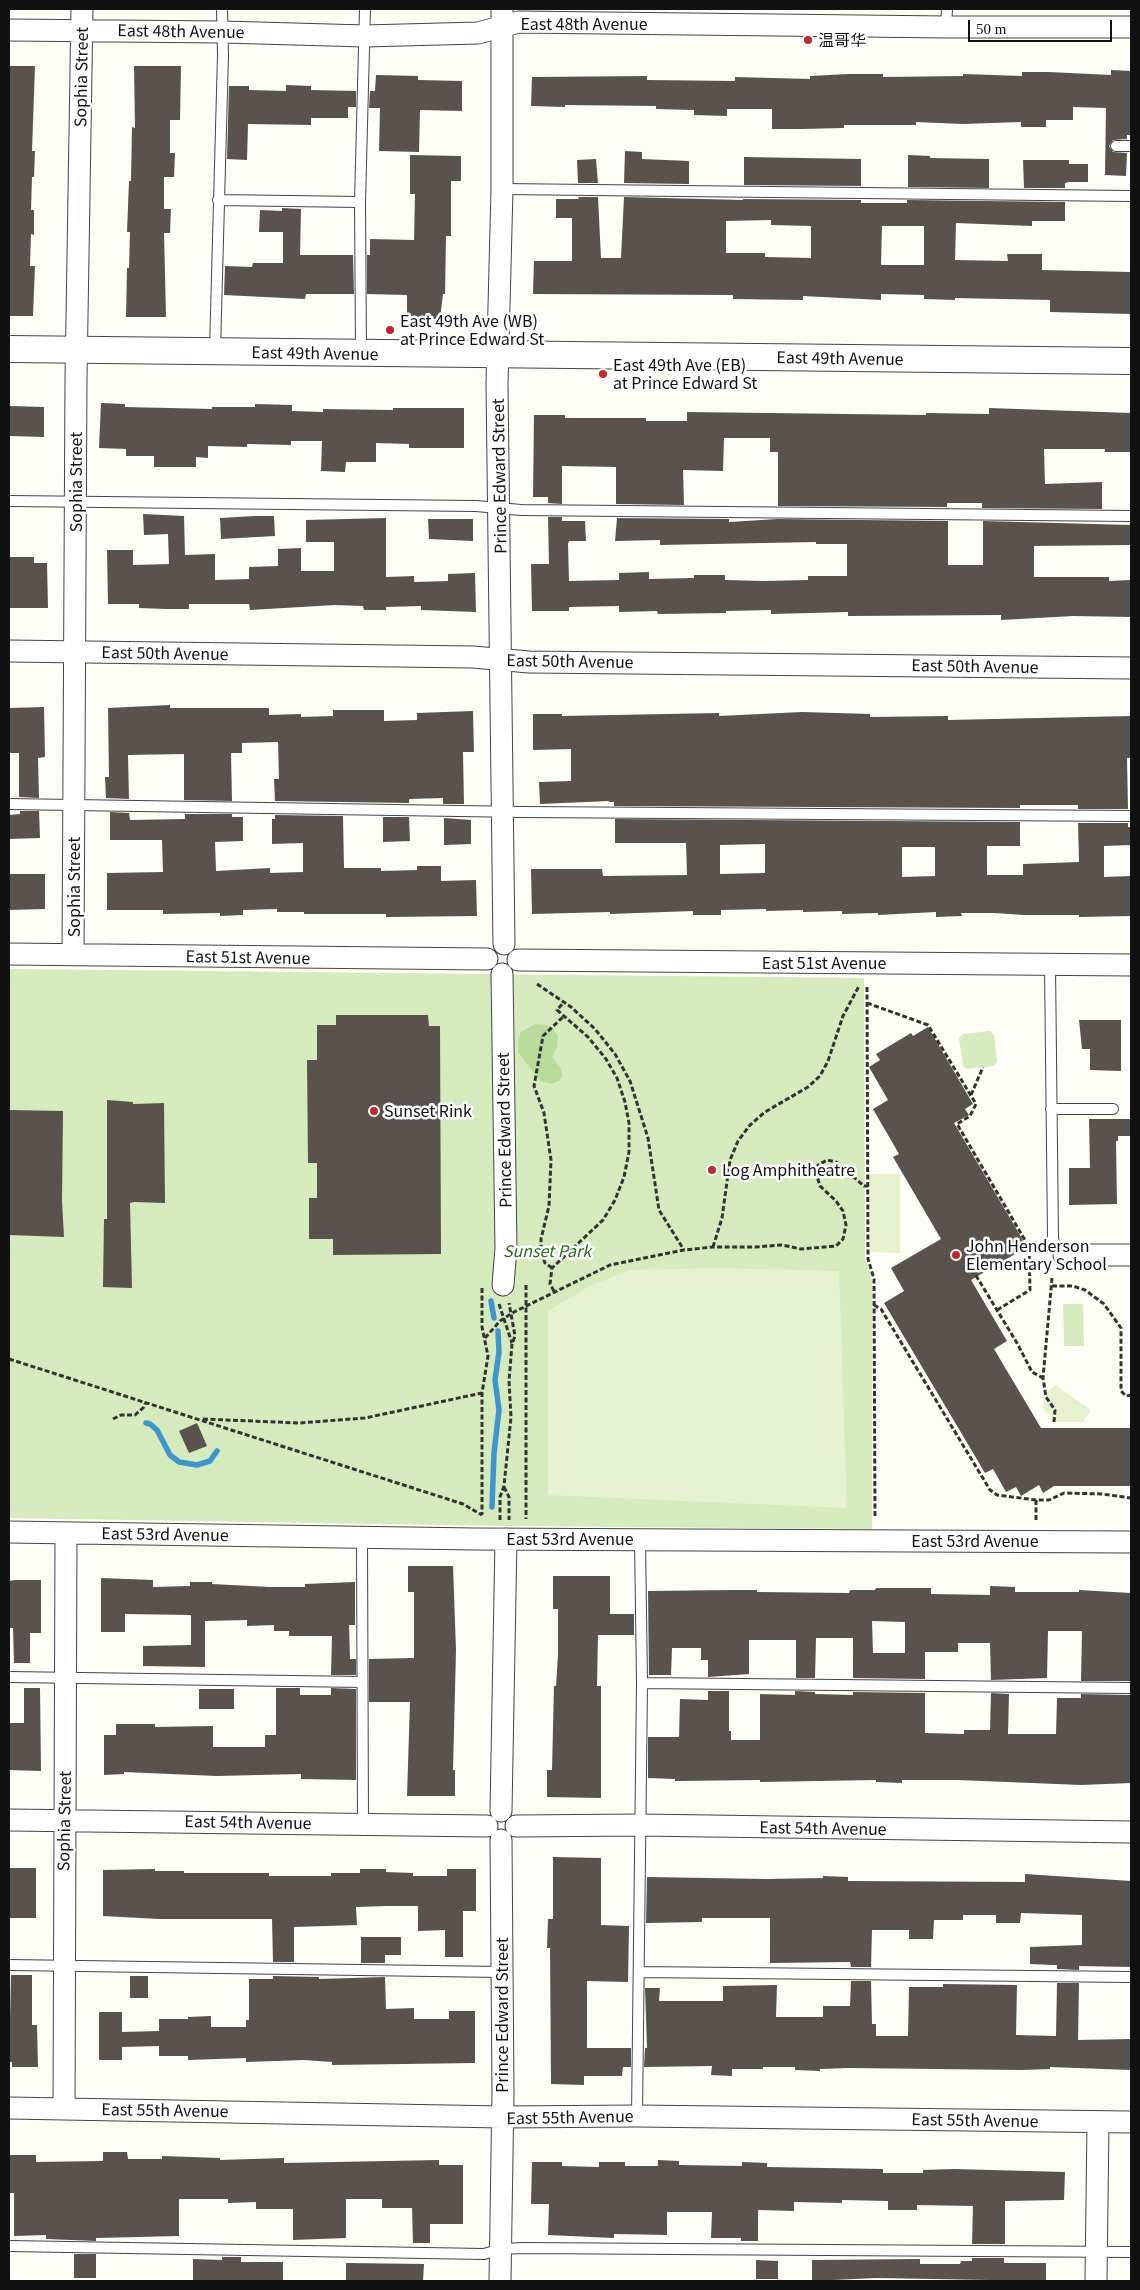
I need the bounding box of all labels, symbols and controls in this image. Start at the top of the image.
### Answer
scale bar [970,10,1114,42]
street label: East 48th Avenue [520,14,648,34]
street label: East 48th Avenue [117,20,245,42]
text: 50 m [976,21,1006,37]
street label: Sophia Street [71,27,91,127]
place label: 温哥华 [818,30,866,50]
marker: 温哥华 [802,34,814,46]
place label: East 49th Ave (WB) at Prince Edward St [400,311,544,349]
marker: East 49th Ave (WB) at Prince Edward St [384,324,396,336]
street label: East 49th Avenue [251,342,379,364]
street label: East 49th Avenue [776,347,904,369]
place label: East 49th Ave (EB) at Prince Edward St [613,355,757,393]
marker: East 49th Ave (EB) at Prince Edward St [597,368,609,380]
street label: Prince Edward Street [488,398,510,554]
street label: Sophia Street [66,432,86,532]
street label: East 50th Avenue [101,642,229,664]
street label: East 50th Avenue [506,650,634,672]
street label: East 50th Avenue [911,655,1039,677]
street label: Sophia Street [64,837,84,937]
street label: East 51st Avenue [186,946,310,968]
street label: East 51st Avenue [762,953,886,973]
street label: Prince Edward Street [493,1052,515,1208]
place label: Sunset Rink [384,1101,472,1121]
marker: Sunset Rink [368,1105,380,1117]
place label: Log Amphitheatre [722,1160,855,1180]
marker: Log Amphitheatre [706,1164,718,1176]
place label: John Henderson Elementary School [966,1236,1107,1274]
park label: Sunset Park [503,1241,591,1261]
marker: John Henderson Elementary School [950,1249,962,1261]
street label: East 53rd Avenue [101,1523,229,1545]
street label: East 53rd Avenue [506,1529,634,1549]
street label: East 53rd Avenue [911,1531,1039,1551]
street label: Sophia Street [54,1771,74,1871]
street label: East 54th Avenue [184,1811,312,1833]
street label: East 54th Avenue [759,1817,887,1839]
street label: Prince Edward Street [492,1937,512,2093]
street label: East 55th Avenue [101,2099,229,2121]
street label: East 55th Avenue [506,2106,634,2128]
street label: East 55th Avenue [911,2109,1039,2131]

